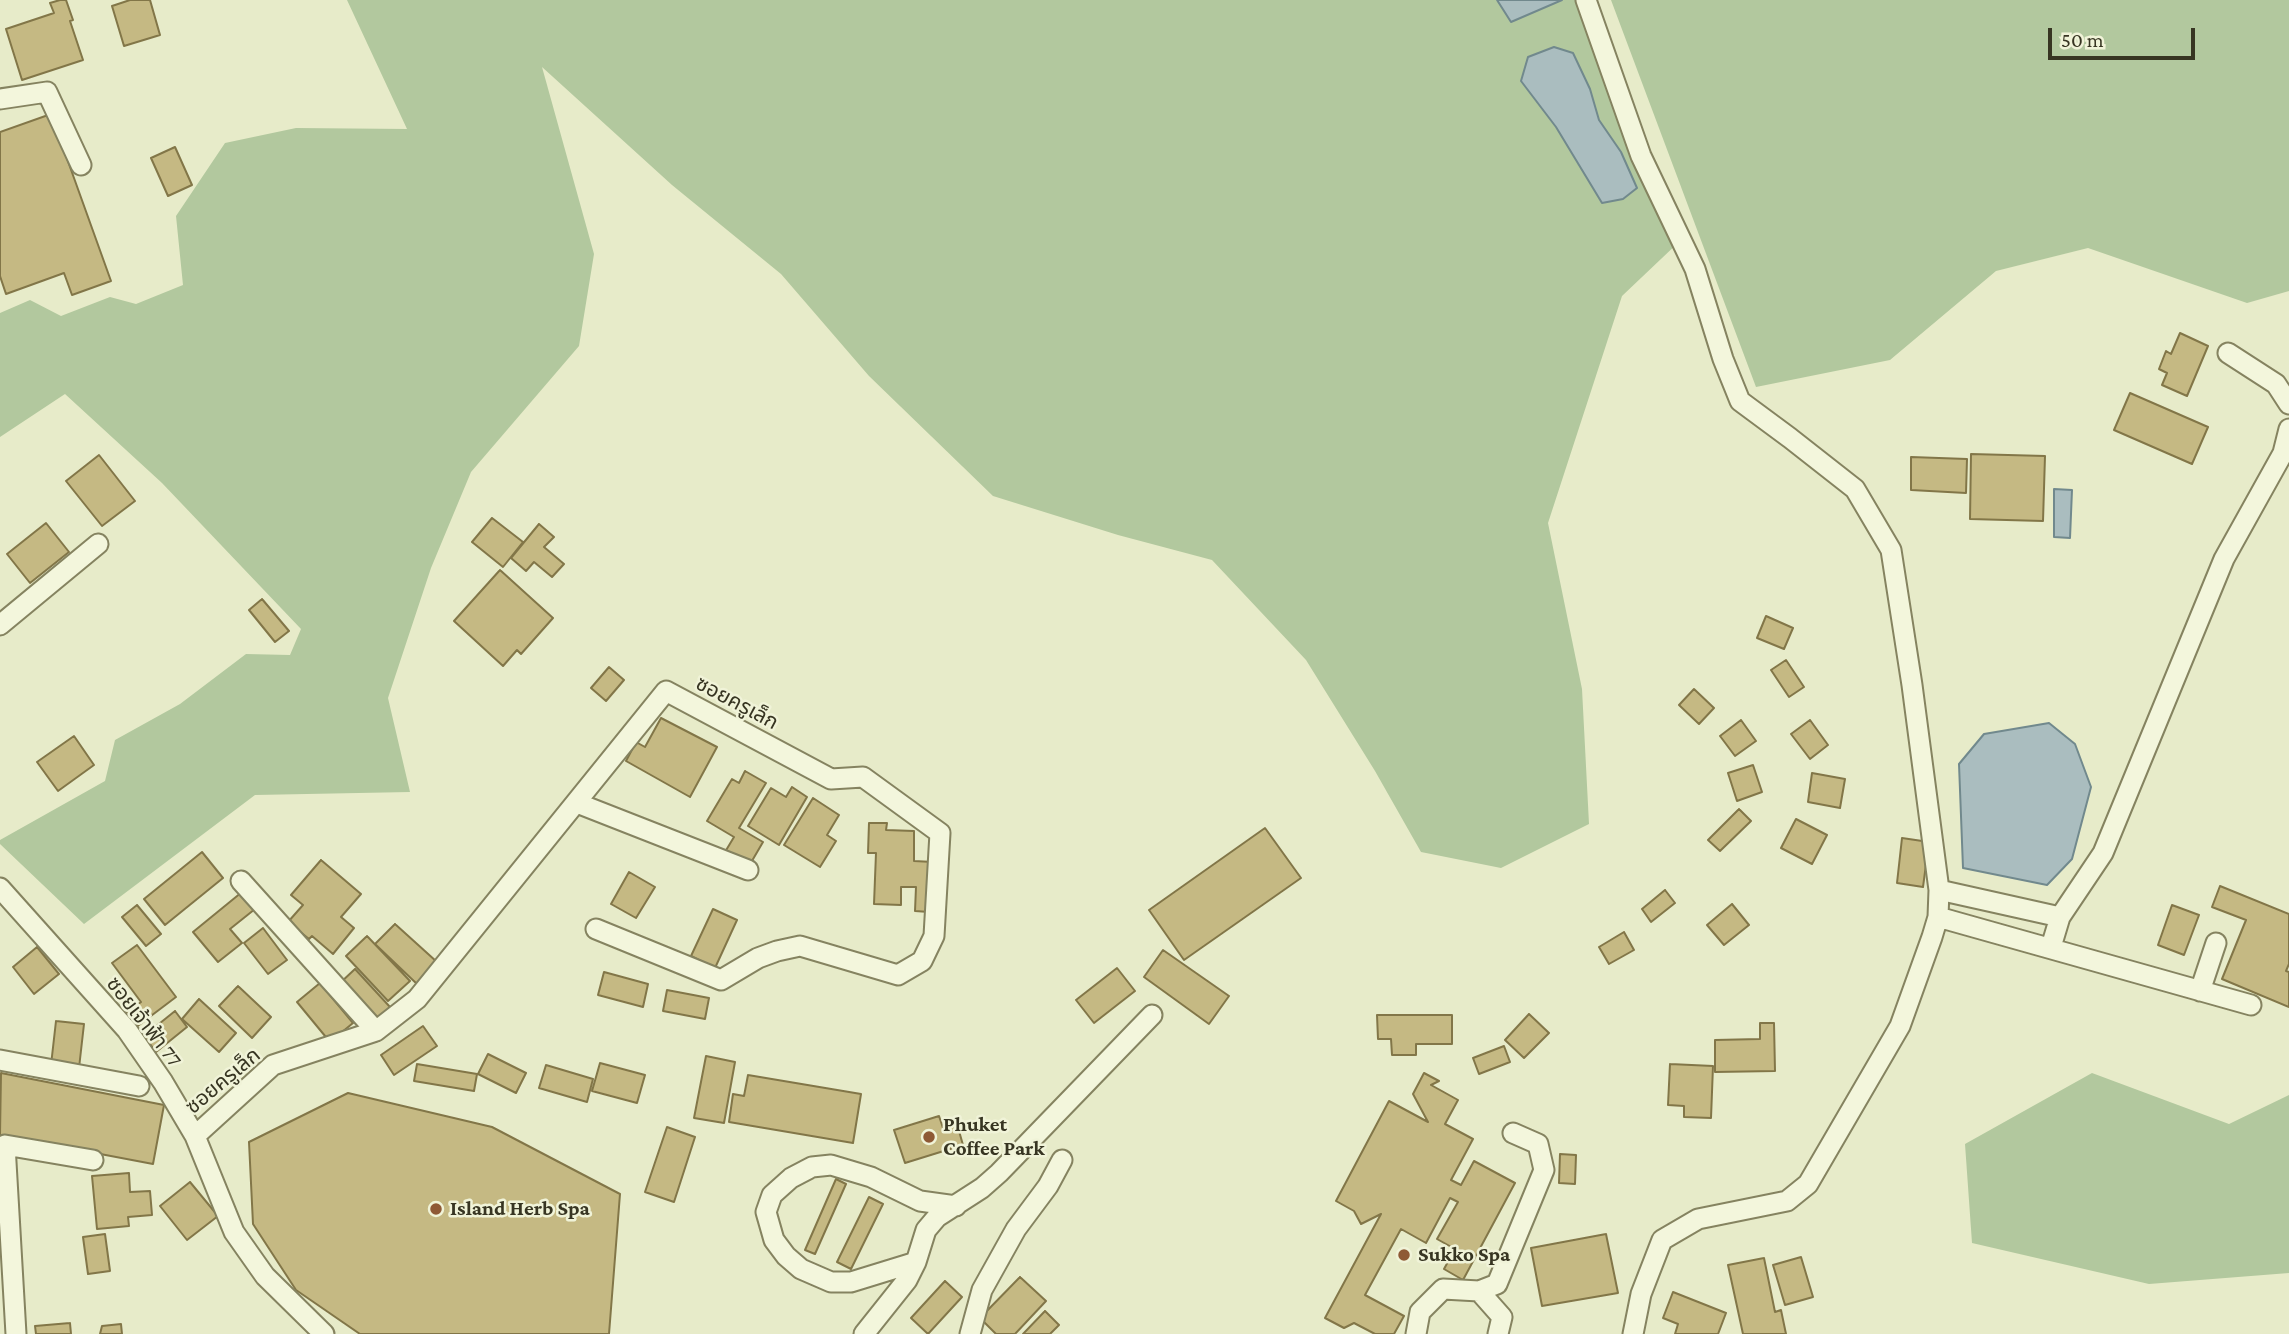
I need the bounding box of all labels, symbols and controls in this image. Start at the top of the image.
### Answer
scale bar [2051,14,2198,58]
text: 50 m [2061,28,2104,52]
street label: ซอยครูเล็ก [691,671,783,735]
street label: ซอยเจ้าฟ้า 77 [101,972,187,1072]
street label: ซอยครูเล็ก [180,1042,266,1120]
place label: Phuket Coffee Park [943,1112,1045,1162]
marker: Phuket Coffee Park [921,1129,937,1145]
place label: Island Herb Spa [450,1196,590,1222]
marker: Island Herb Spa [428,1201,444,1217]
place label: Sukko Spa [1418,1242,1510,1268]
marker: Sukko Spa [1396,1247,1412,1263]

